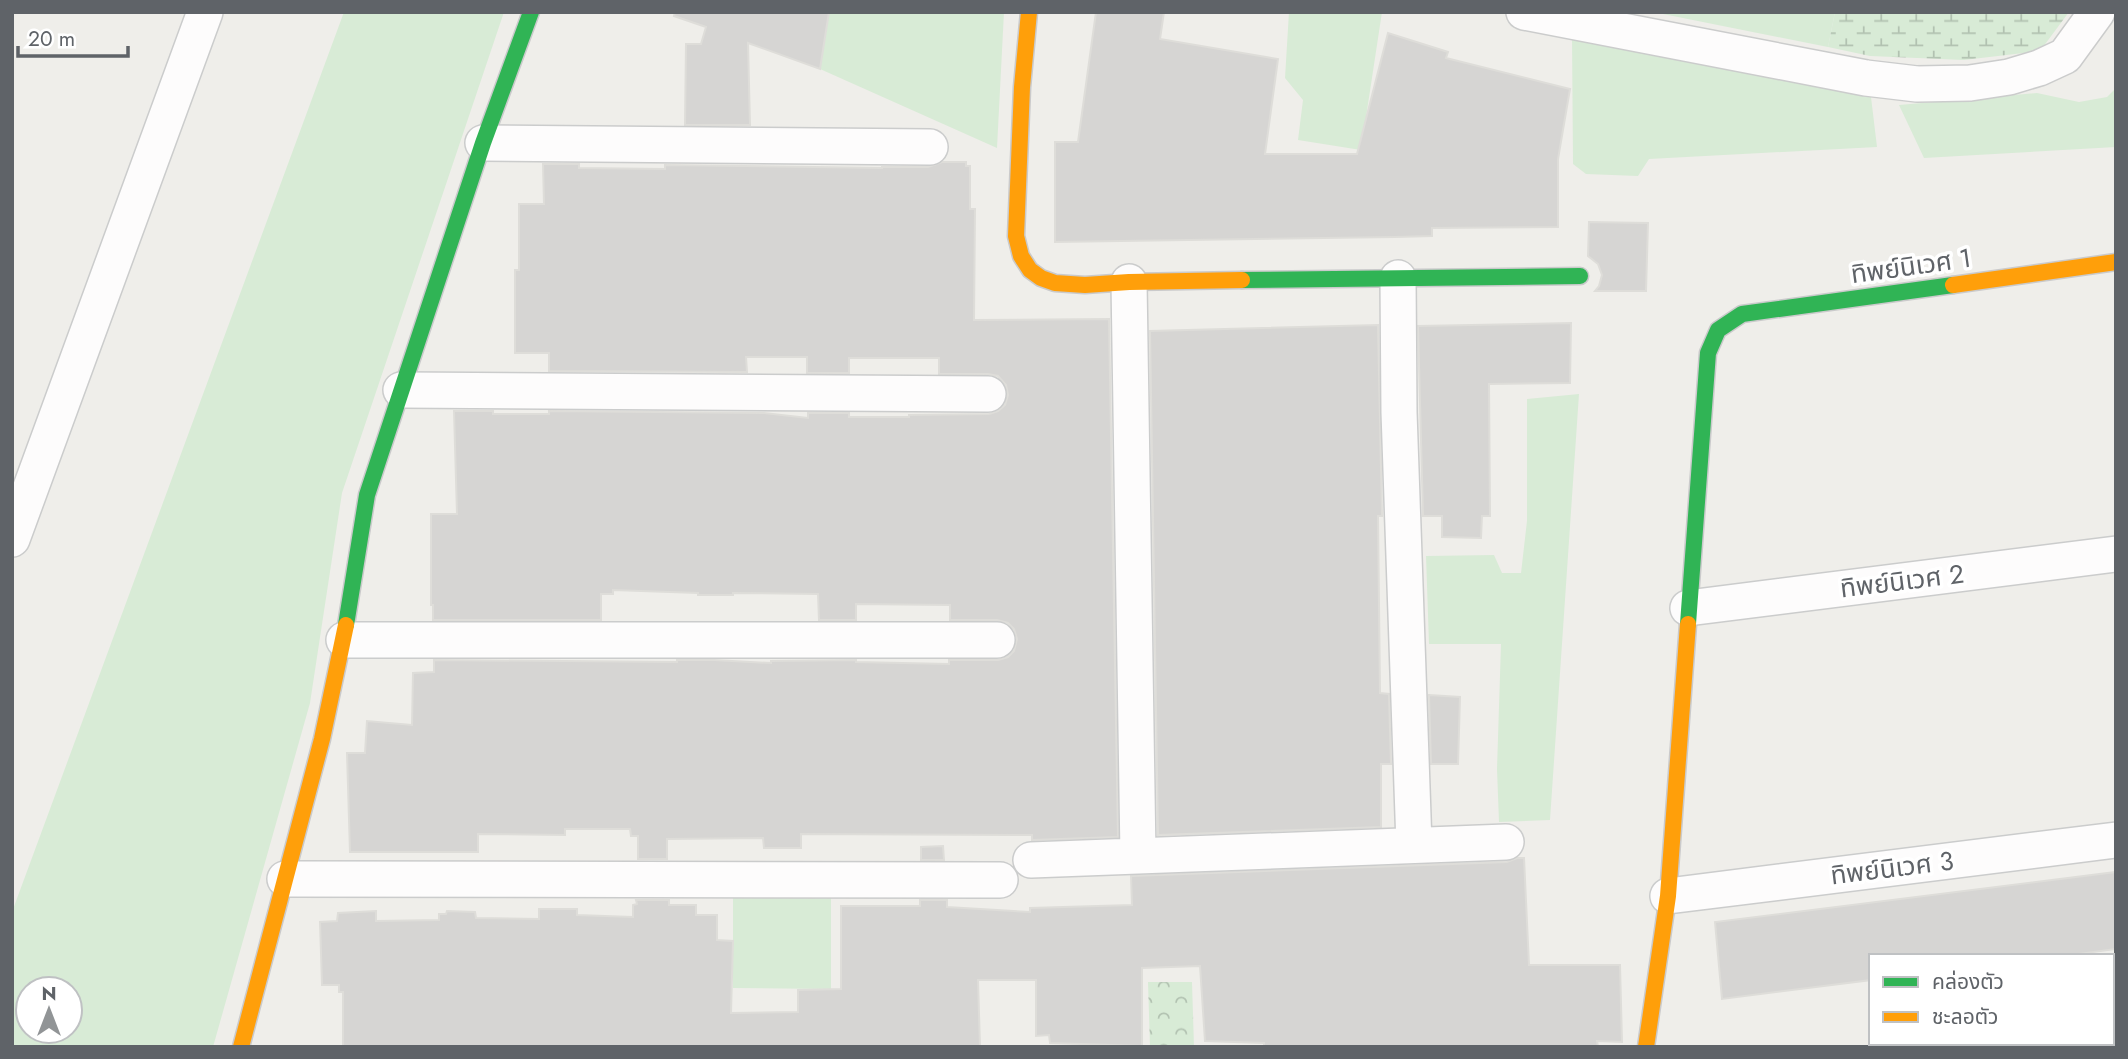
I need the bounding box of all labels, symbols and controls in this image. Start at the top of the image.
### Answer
scale bar [18,14,128,58]
text: 20 m [28,24,75,54]
street label: ทิพย์นิเวศ 1 [1848,239,1974,293]
street label: ทิพย์นิเวศ 2 [1838,555,1966,607]
street label: ทิพย์นิเวศ 3 [1828,842,1956,894]
legend [1869,954,2114,1045]
text: คล่องตัว [1932,967,2004,997]
north arrow [14,975,84,1045]
text: N [41,980,57,1007]
text: ชะลอตัว [1932,1002,1998,1032]

